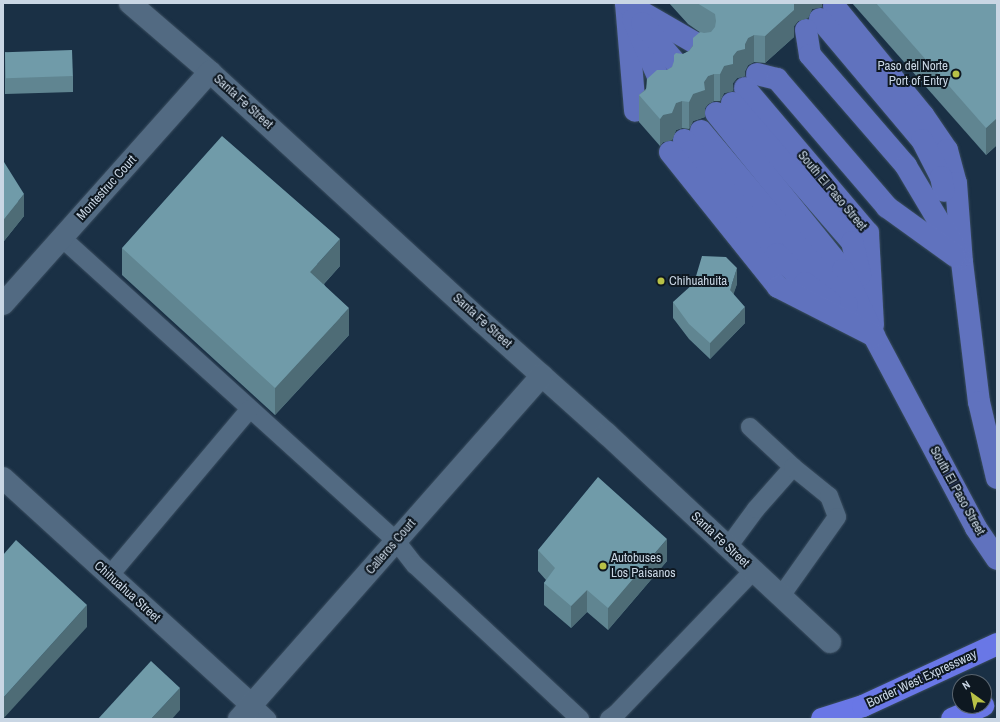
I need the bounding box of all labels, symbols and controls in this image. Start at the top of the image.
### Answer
place label: Paso del Norte Port of Entry [877,59,948,90]
marker: Paso del Norte Port of Entry [951,69,961,79]
street label: Santa Fe Street [210,71,276,133]
street label: South El Paso Street [794,148,870,234]
street label: Montestruc Court [74,152,140,224]
place label: Chihuahuita [669,273,727,289]
marker: Chihuahuita [656,276,666,286]
street label: Santa Fe Street [449,290,515,352]
street label: South El Paso Street [926,444,988,538]
street label: Santa Fe Street [688,509,752,571]
street label: Calleros Court [363,516,419,578]
place label: Autobuses Los Paisanos [611,551,676,582]
street label: Chihuahua Street [91,558,163,626]
marker: Autobuses Los Paisanos [598,561,608,571]
street label: Border West Expressway [865,647,979,711]
north arrow [952,674,992,714]
text: N [959,677,973,692]

